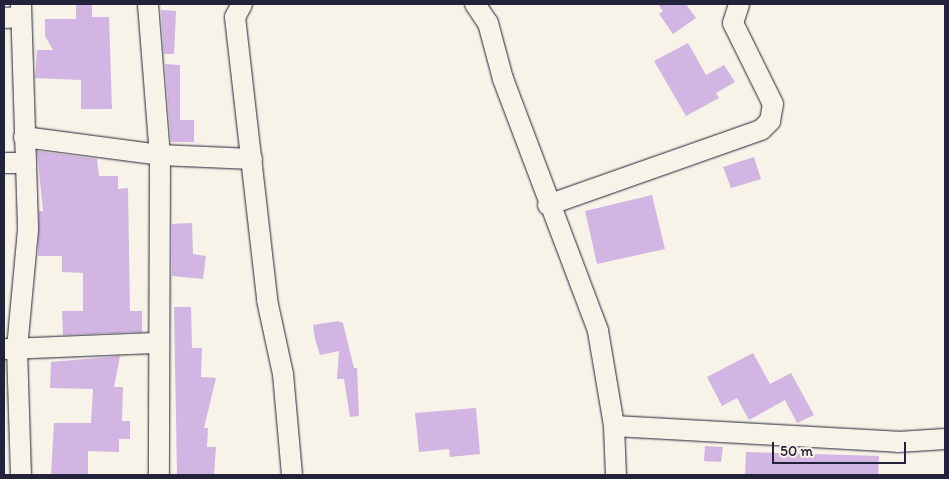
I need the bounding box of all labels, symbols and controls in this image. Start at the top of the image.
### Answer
scale bar [774,432,908,464]
text: 50 m [780,442,813,460]

